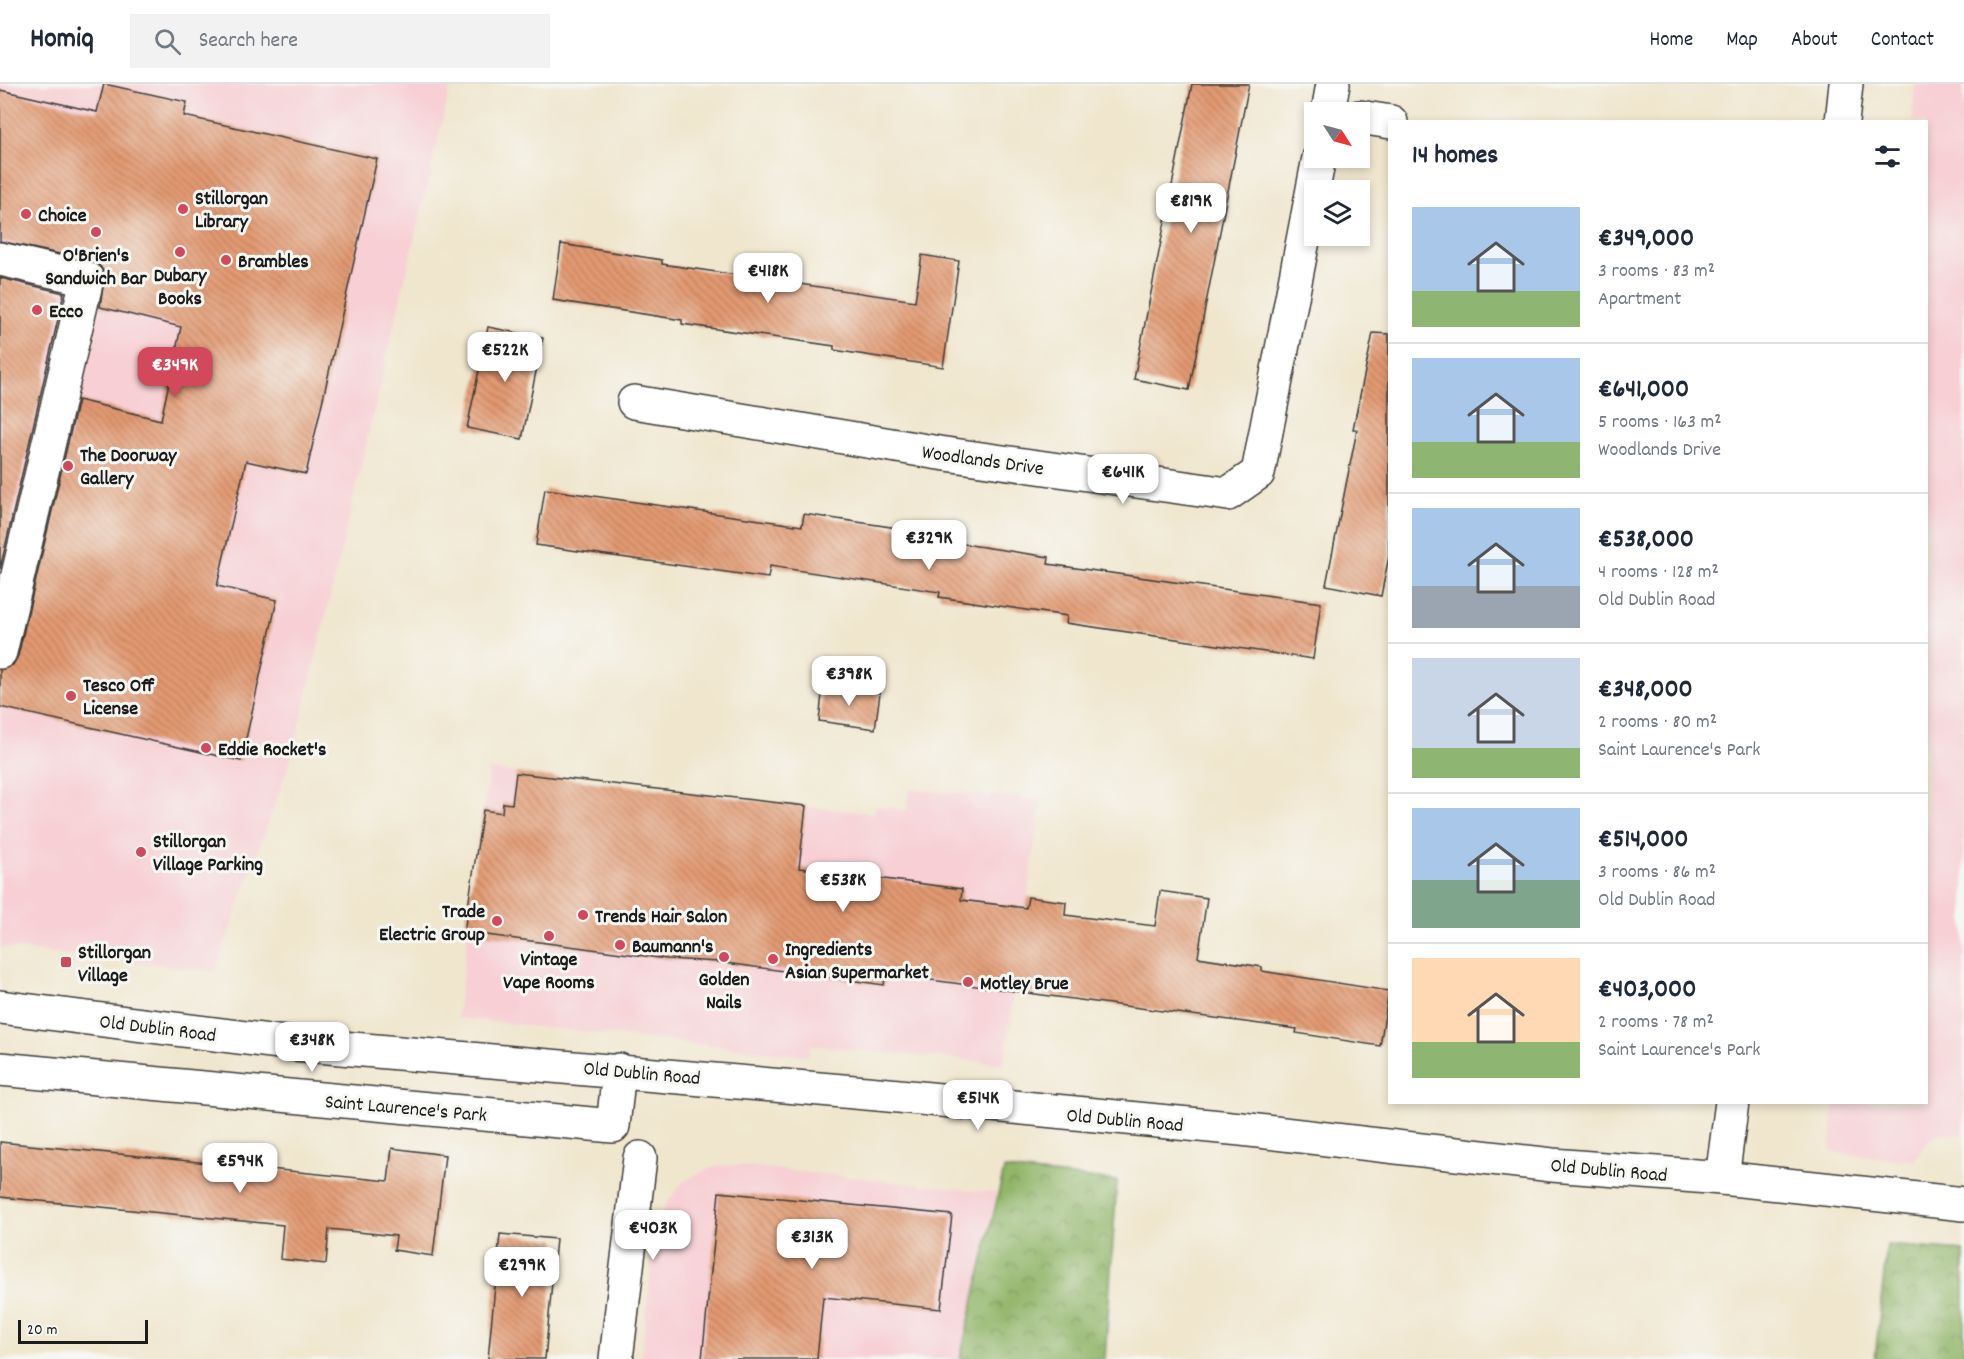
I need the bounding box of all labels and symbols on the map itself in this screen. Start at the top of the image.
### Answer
north arrow [1304,102,1370,168]
pin: €819K [1149,183,1233,234]
place label: Stillorgan Library [195,186,268,237]
marker: Stillorgan Library [176,202,190,216]
place label: Choice [38,203,87,231]
marker: Choice [19,207,33,221]
marker: O'Brien's Sandwich Bar [89,225,103,239]
place label: O'Brien's Sandwich Bar [45,243,147,294]
marker: Dubary Books [173,245,187,259]
place label: Brambles [238,249,309,277]
marker: Brambles [219,253,233,267]
pin: €418K [726,253,810,304]
place label: Dubary Books [154,263,207,314]
place label: Ecco [49,299,83,327]
marker: Ecco [30,303,44,317]
pin: €522K [463,332,547,383]
pin: €349K [133,347,217,398]
street label: Woodlands Drive [920,440,1046,484]
place label: The Doorway Gallery [80,443,177,494]
pin: €641K [1081,454,1165,505]
marker: The Doorway Gallery [61,459,75,473]
pin: €329K [887,520,971,571]
pin: €398K [807,656,891,707]
place label: Tesco Off License [83,673,155,724]
marker: Tesco Off License [64,689,78,703]
place label: Eddie Rocket's [218,737,326,765]
marker: Eddie Rocket's [199,741,213,755]
place label: Stillorgan Village Parking [153,829,263,880]
marker: Stillorgan Village Parking [134,845,148,859]
pin: €538K [801,862,885,913]
place label: Trade Electric Group [379,899,485,950]
place label: Trends Hair Salon [595,904,727,932]
marker: Trends Hair Salon [576,908,590,922]
marker: Trade Electric Group [490,914,504,928]
marker: Vintage Vape Rooms [542,929,556,943]
place label: Baumann's [632,934,713,962]
place label: Ingredients Asian Supermarket [785,937,930,988]
marker: Baumann's [613,938,627,952]
place label: Stillorgan Village [78,940,151,991]
place label: Vintage Vape Rooms [503,947,595,998]
marker: Golden Nails [717,950,731,964]
marker: Ingredients Asian Supermarket [766,952,780,966]
marker: Stillorgan Village [59,955,73,969]
place label: Golden Nails [698,967,750,1018]
place label: Motley Brue [980,971,1069,999]
marker: Motley Brue [961,975,975,989]
street label: Old Dublin Road [98,1009,218,1051]
pin: €348K [270,1022,354,1073]
street label: Old Dublin Road [582,1056,701,1094]
pin: €514K [936,1080,1020,1131]
street label: Saint Laurence's Park [324,1089,488,1131]
street label: Old Dublin Road [1065,1103,1184,1141]
pin: €594K [198,1143,282,1194]
street label: Old Dublin Road [1549,1153,1668,1191]
pin: €403K [611,1210,695,1261]
pin: €313K [770,1219,854,1270]
pin: €299K [480,1247,564,1298]
scale bar [18,1317,148,1344]

